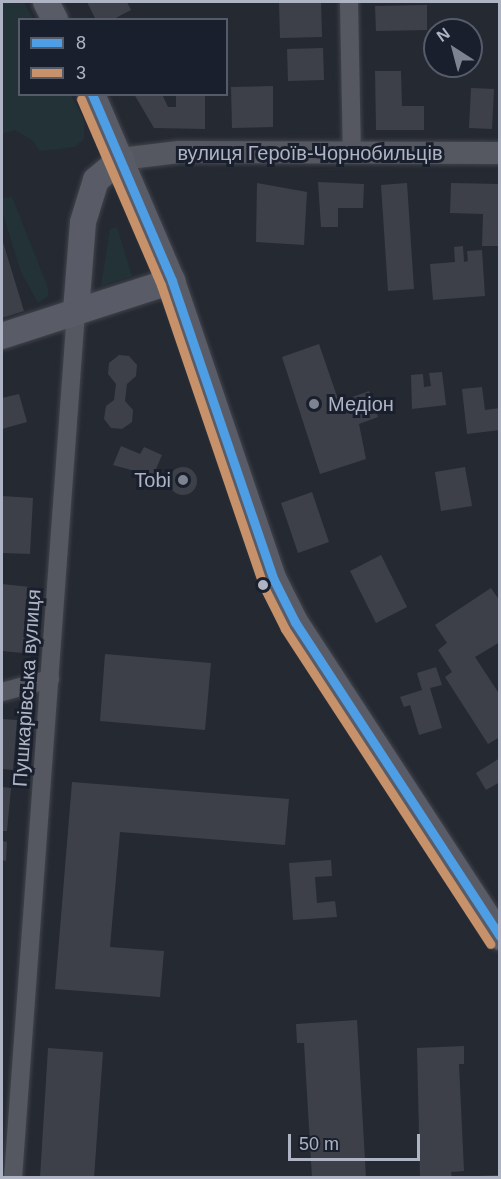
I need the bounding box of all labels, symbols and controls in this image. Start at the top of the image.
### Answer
legend [18,18,228,96]
north arrow [423,18,483,78]
text: N [434,24,453,45]
text: 8 [76,33,86,53]
text: 3 [76,63,86,83]
street label: вулиця Героїв-Чорнобильців [177,141,443,165]
place label: Медіон [328,392,394,416]
marker: Медіон [305,395,323,413]
place label: Tobi [134,468,171,492]
marker: Tobi [176,473,190,487]
unlabelled marker [257,579,269,591]
street label: Пушкарівська вулиця [8,588,46,788]
scale bar [291,1122,423,1160]
text: 50 m [299,1134,339,1154]

